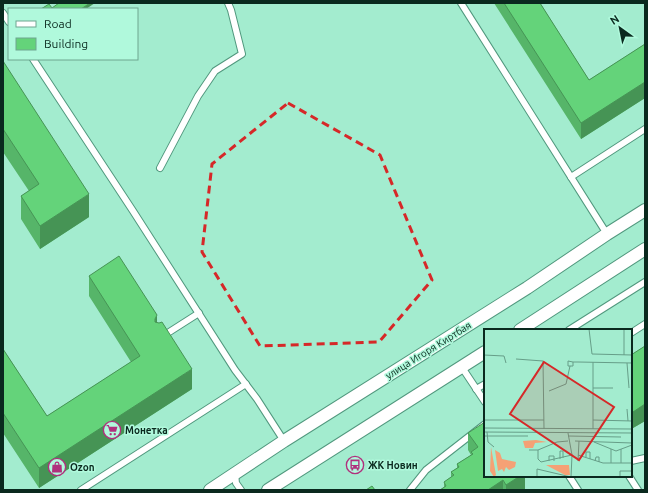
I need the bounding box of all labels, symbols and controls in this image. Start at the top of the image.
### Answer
legend [8,8,138,60]
north arrow [600,8,640,48]
text: N [608,12,621,27]
text: Road [44,17,72,30]
text: Building [44,37,88,50]
street label: улица Игоря Киртбая [383,320,473,381]
inset map [484,329,632,477]
supermarket icon: Монетка [102,420,122,440]
place label: Монетка [125,425,168,436]
bus stop icon: ЖК Новин [345,455,365,475]
shop icon: Ozon [47,457,67,477]
place label: ЖК Новин [368,460,418,471]
place label: Ozon [70,462,95,473]

